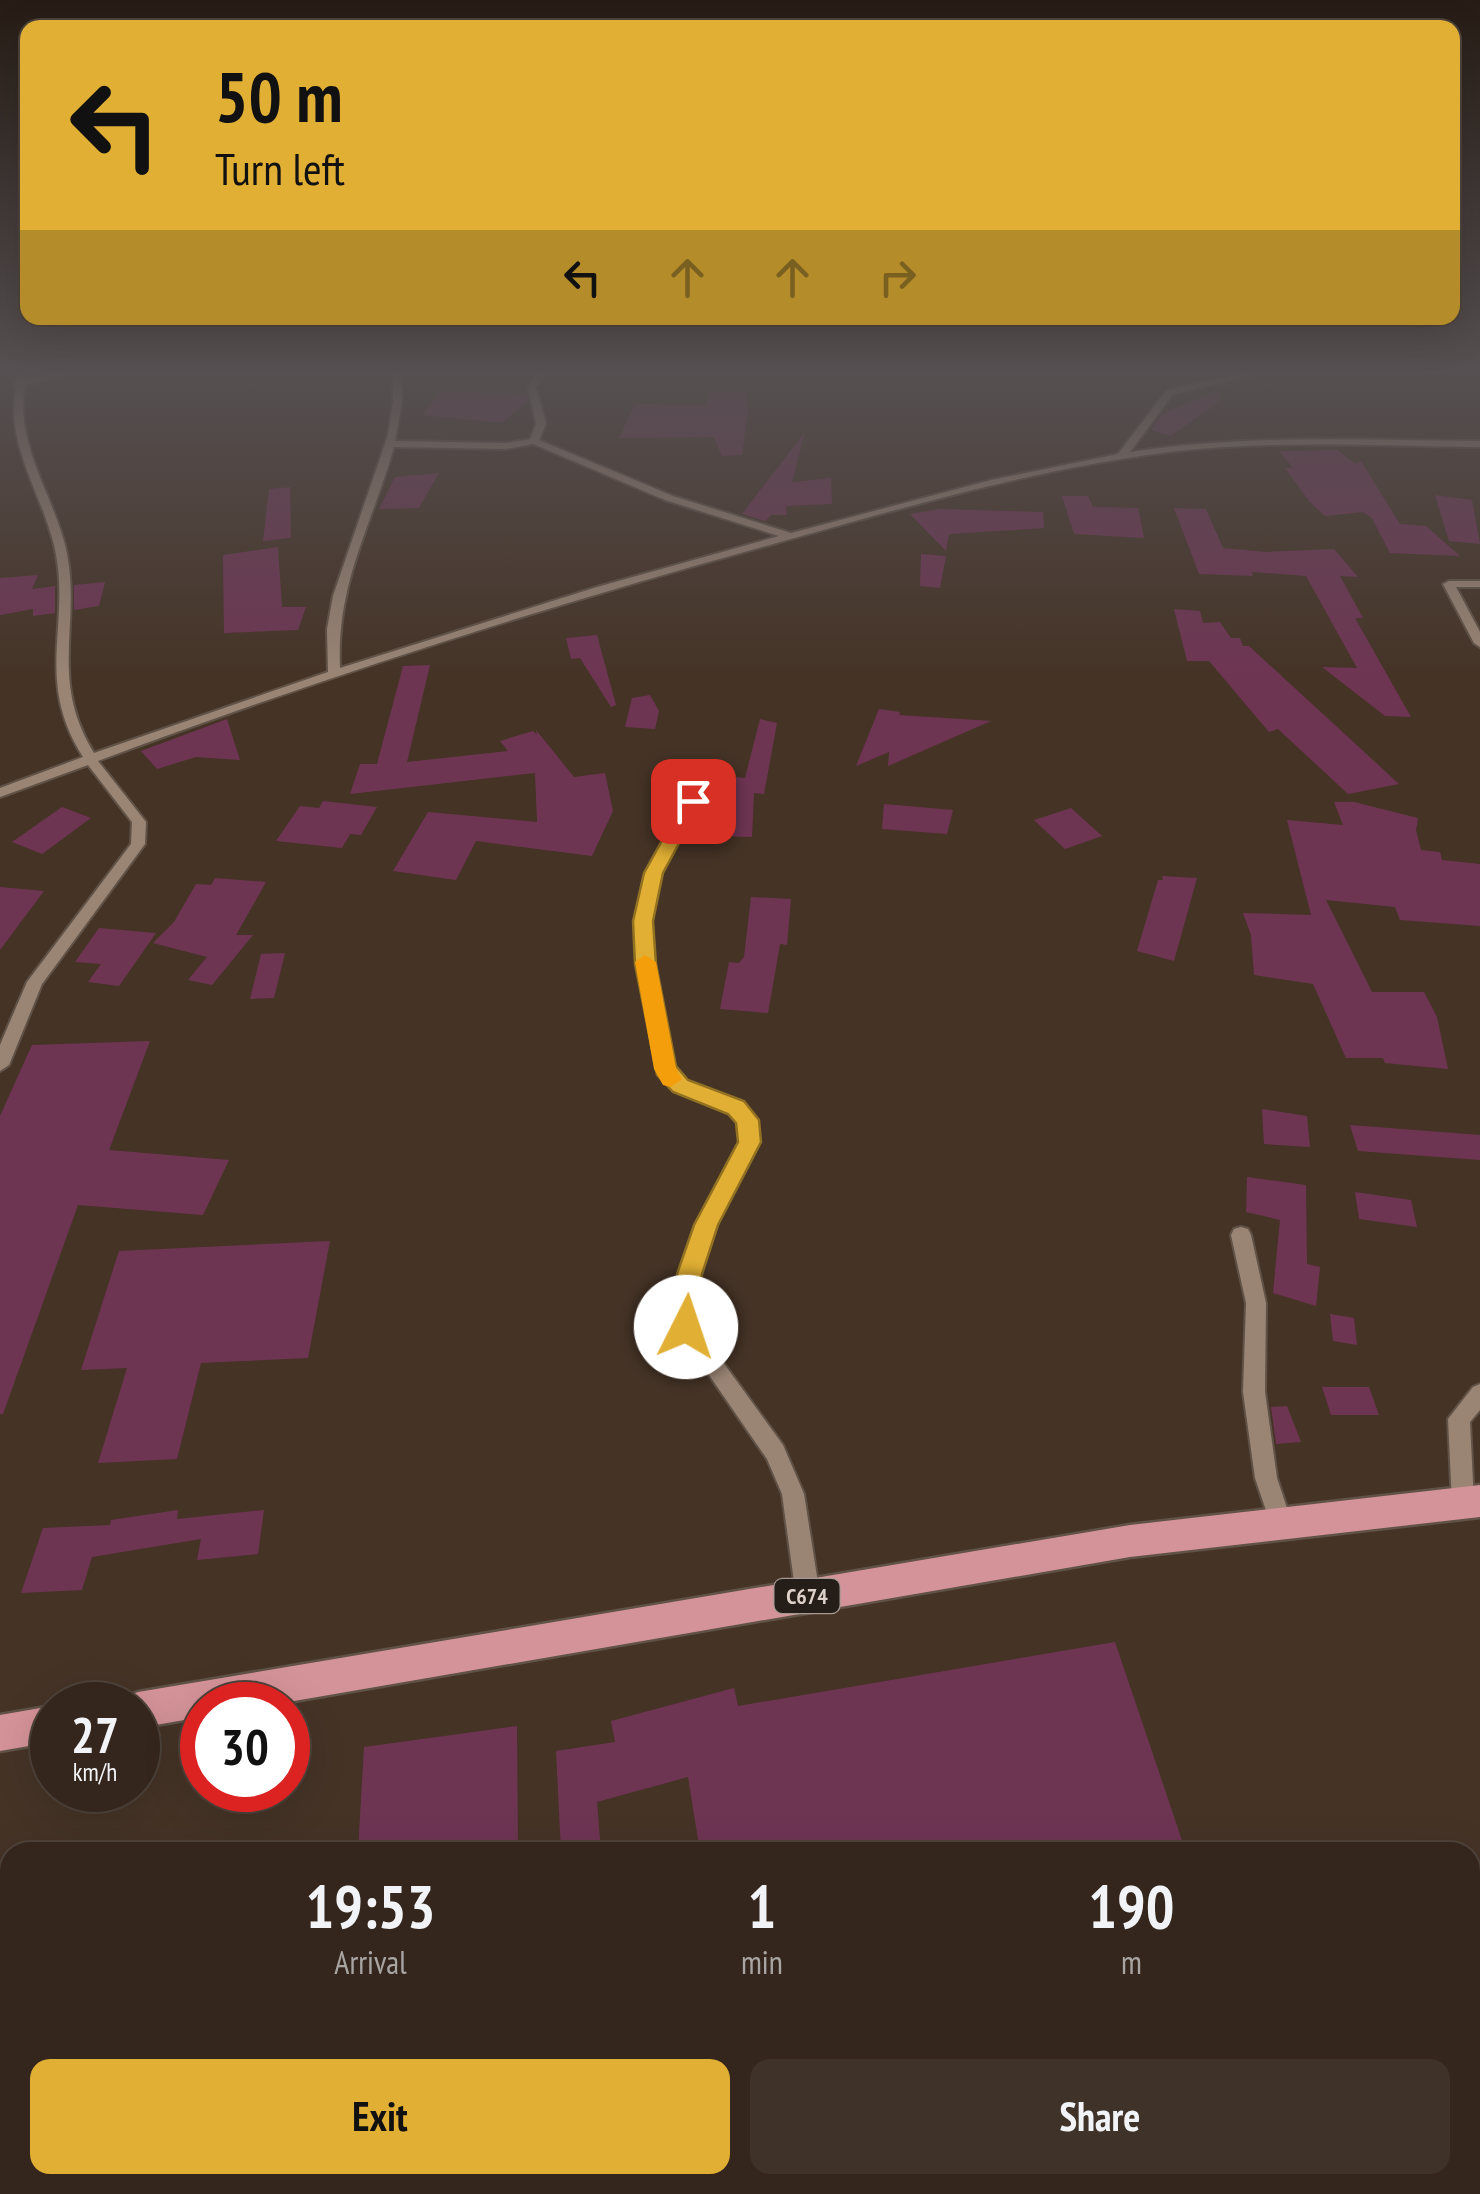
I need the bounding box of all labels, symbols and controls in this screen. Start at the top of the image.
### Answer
text: 50 m [215,51,343,141]
icon: left [50,60,180,190]
text: Turn left [215,139,345,197]
icon: left [555,250,610,305]
icon: ahead [660,250,715,305]
icon: ahead [765,250,820,305]
icon: right [870,250,925,305]
pin [651,759,736,844]
icon: arrive [666,774,721,829]
position arrow [634,1275,738,1379]
road number: C674 [774,1579,840,1613]
speed limit sign: 30 [180,1682,310,1812]
text: 27 [71,1702,119,1767]
text: km/h [73,1756,117,1788]
text: 19:53 [306,1867,435,1945]
text: 1 [748,1867,776,1945]
text: 190 [1088,1867,1174,1945]
text: Arrival [334,1941,407,1983]
text: min [741,1941,783,1983]
text: m [1121,1941,1142,1983]
button: Exit [30,2059,730,2174]
button: Share [750,2059,1450,2174]

